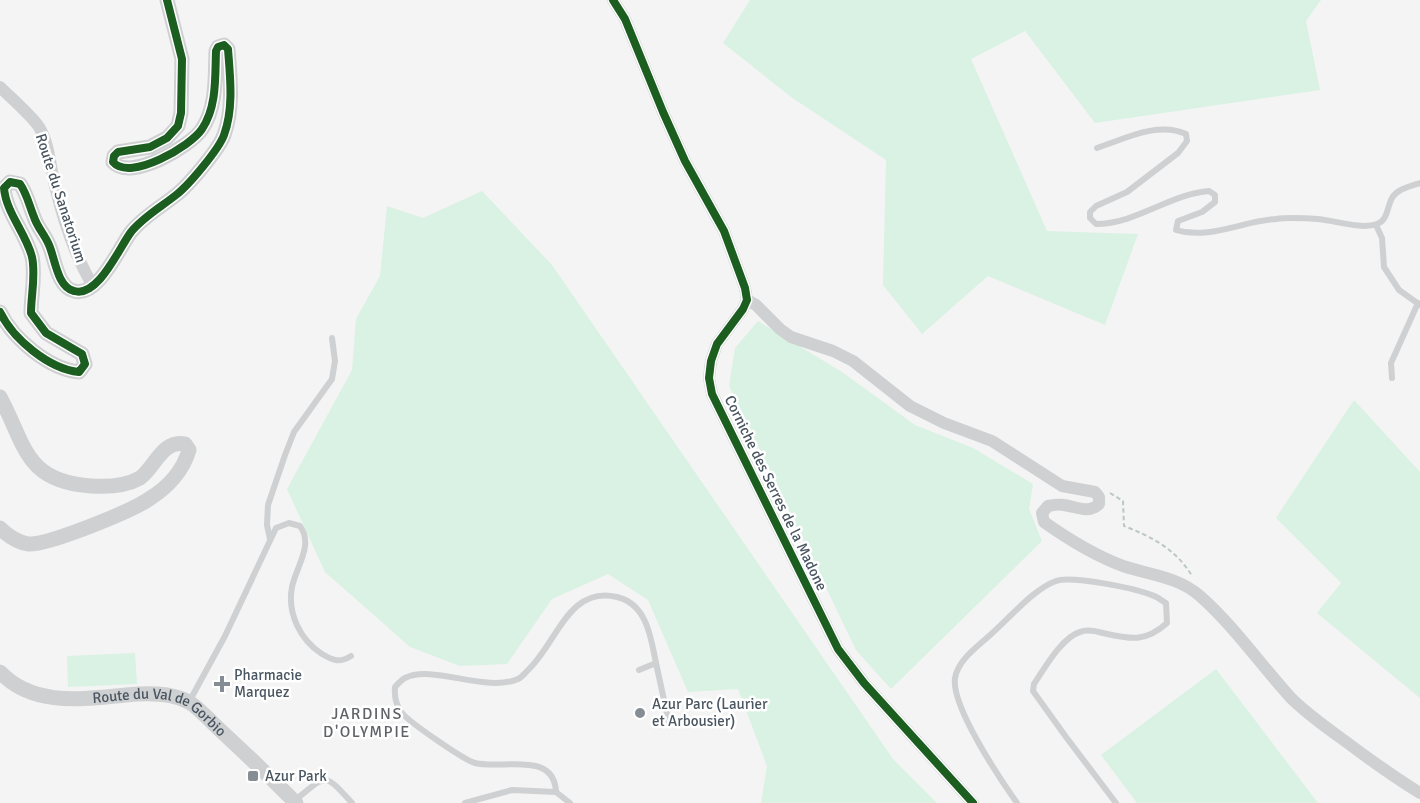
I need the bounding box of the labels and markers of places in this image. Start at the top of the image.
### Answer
place label: Pharmacie Marquez [234,666,302,701]
marker: Pharmacie Marquez [215,677,229,691]
place label: Azur Parc (Laurier et Arbousier) [652,695,768,730]
marker: Azur Parc (Laurier et Arbousier) [633,706,647,720]
place label: Azur Park [265,767,327,785]
marker: Azur Park [246,769,260,783]

